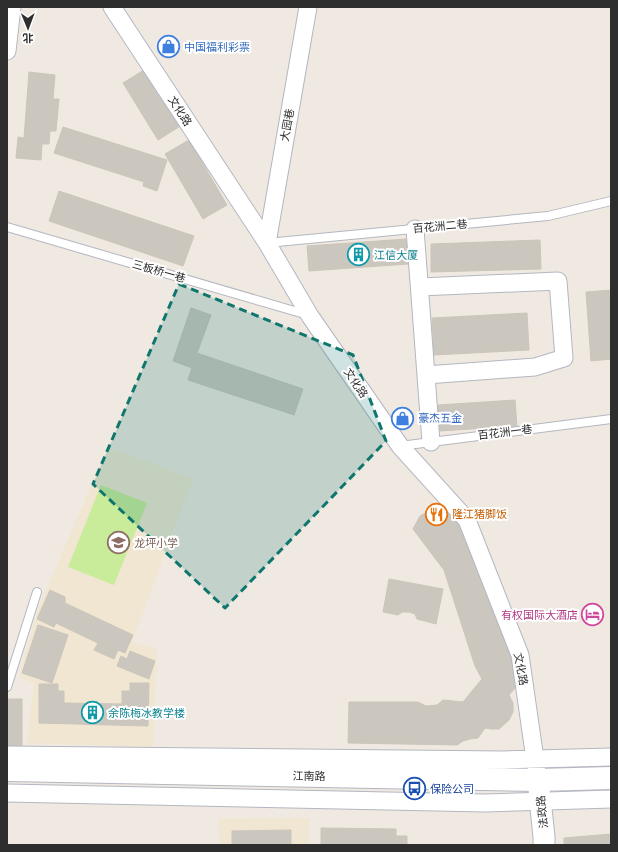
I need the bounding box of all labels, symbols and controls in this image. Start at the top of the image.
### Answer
north arrow [8,8,48,48]
text: 北 [23,32,34,44]
shop icon: 中国福利彩票 [156,34,182,60]
place label: 中国福利彩票 [184,41,250,53]
street label: 文化路 [166,94,194,128]
street label: 大园巷 [278,108,296,142]
street label: 百花洲二巷 [412,218,468,234]
building icon: 江信大厦 [345,242,371,268]
place label: 江信大厦 [374,249,418,261]
street label: 三板桥一巷 [131,258,187,284]
street label: 文化路 [342,366,370,400]
shop icon: 豪杰五金 [389,405,415,431]
place label: 豪杰五金 [418,412,462,424]
street label: 百花洲一巷 [477,423,533,441]
restaurant icon: 隆江猪脚饭 [424,501,450,527]
place label: 隆江猪脚饭 [452,508,507,520]
school or university icon: 龙坪小学 [105,530,131,556]
place label: 龙坪小学 [134,537,178,549]
hotel icon: 有权国际大酒店 [580,602,606,628]
place label: 有权国际大酒店 [501,609,578,621]
street label: 文化路 [512,652,530,686]
building icon: 余陈梅冰教学楼 [80,700,106,726]
place label: 余陈梅冰教学楼 [108,707,185,719]
street label: 江南路 [292,770,326,782]
bus stop icon: 保险公司 [401,776,427,802]
place label: 保险公司 [430,783,474,795]
street label: 法政路 [534,795,550,829]

